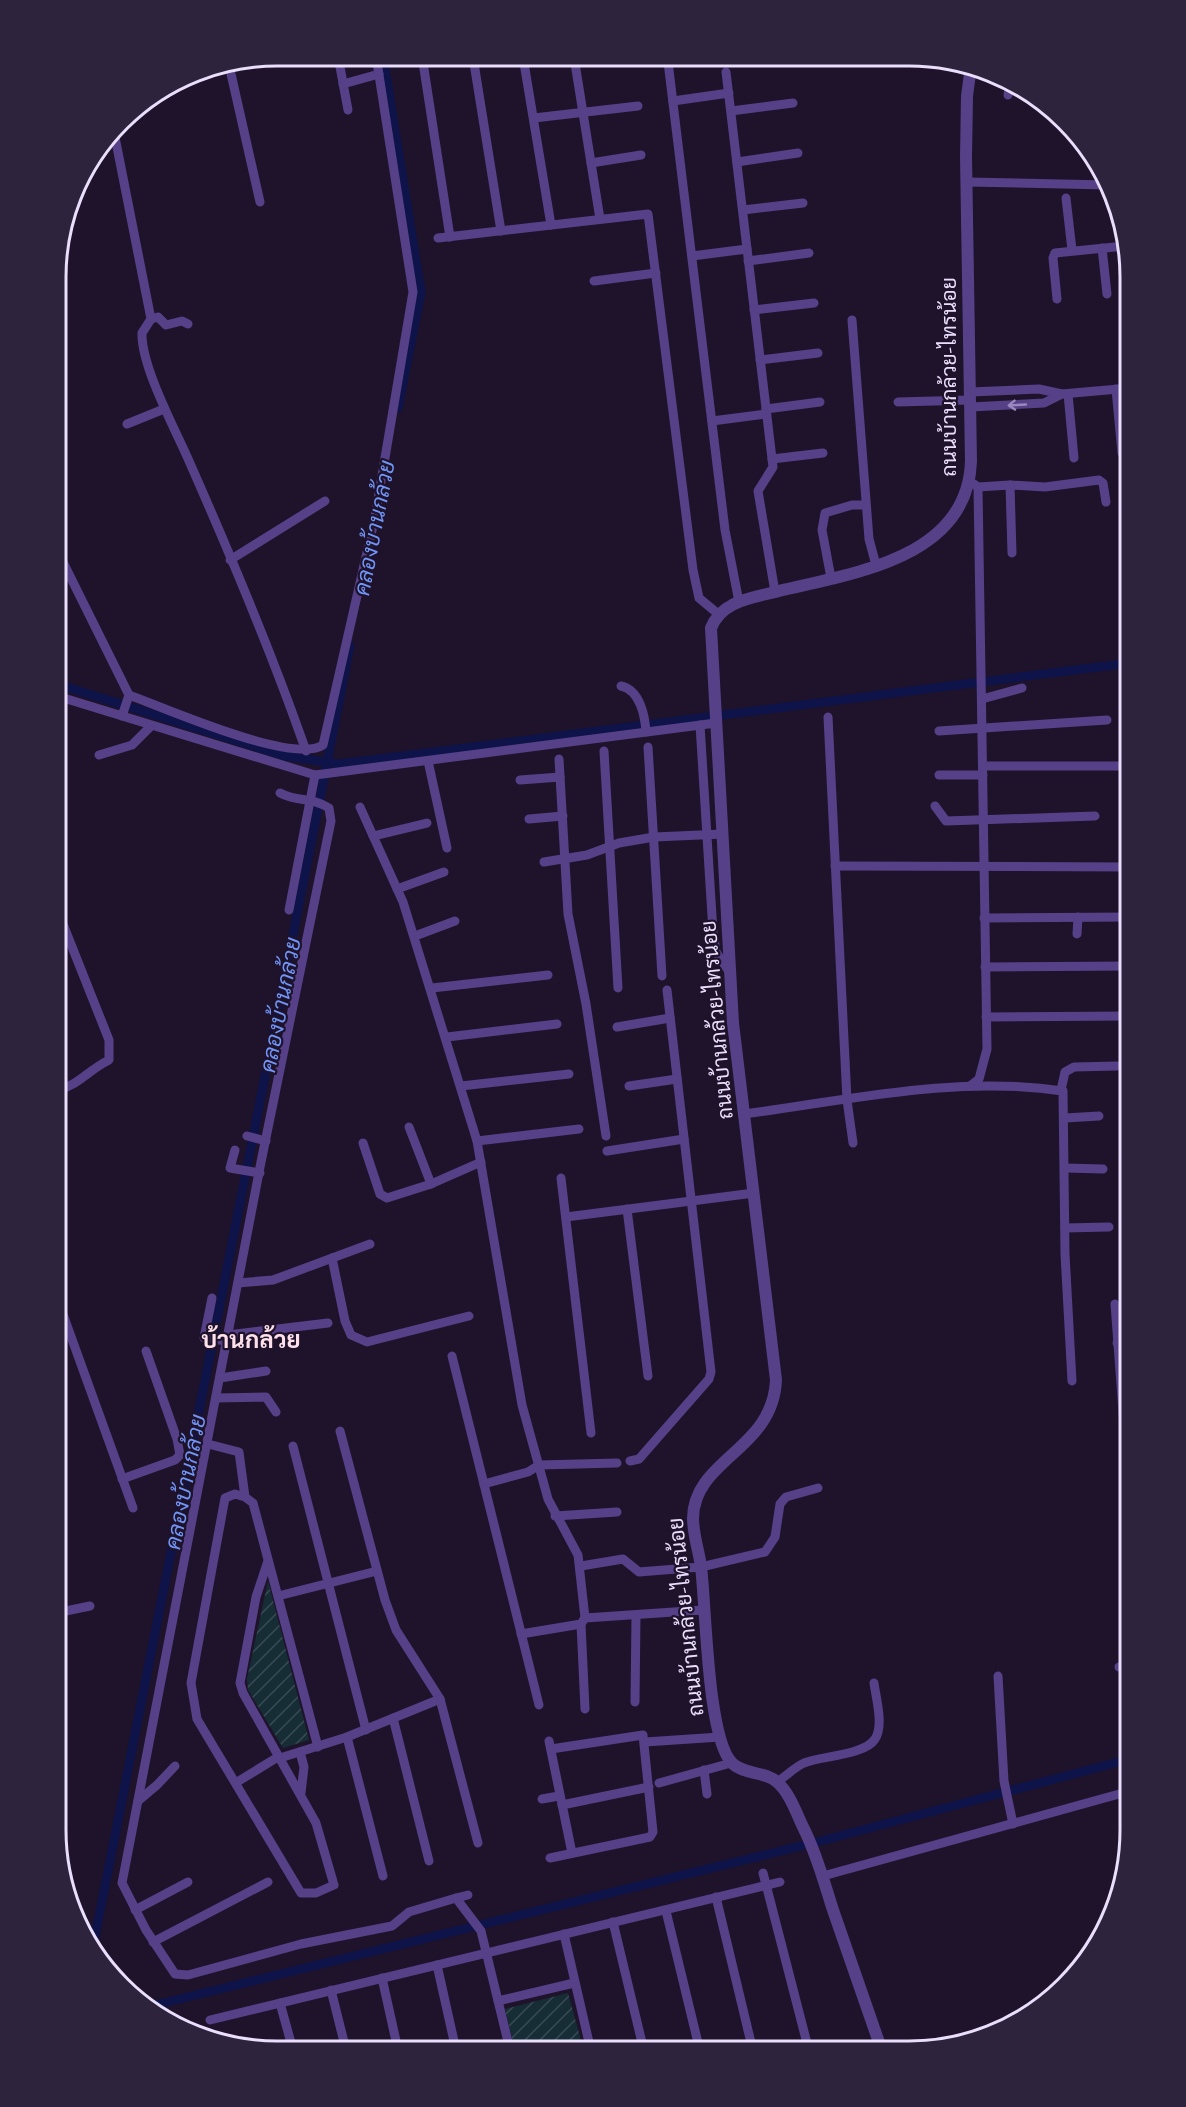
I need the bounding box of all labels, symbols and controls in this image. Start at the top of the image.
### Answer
street label: ถนนบ้านกล้วย-ไทรน้อย [936,277,960,477]
one-way arrow [1008,399,1028,410]
water label: คลองบ้านกล้วย [348,458,399,598]
street label: ถนนบ้านกล้วย-ไทรน้อย [695,920,737,1120]
water label: คลองบ้านกล้วย [254,935,305,1075]
district label: บ้านกล้วย [201,1324,301,1353]
water label: คลองบ้านกล้วย [159,1412,210,1552]
street label: ถนนบ้านกล้วย-ไทรน้อย [663,1517,707,1718]

